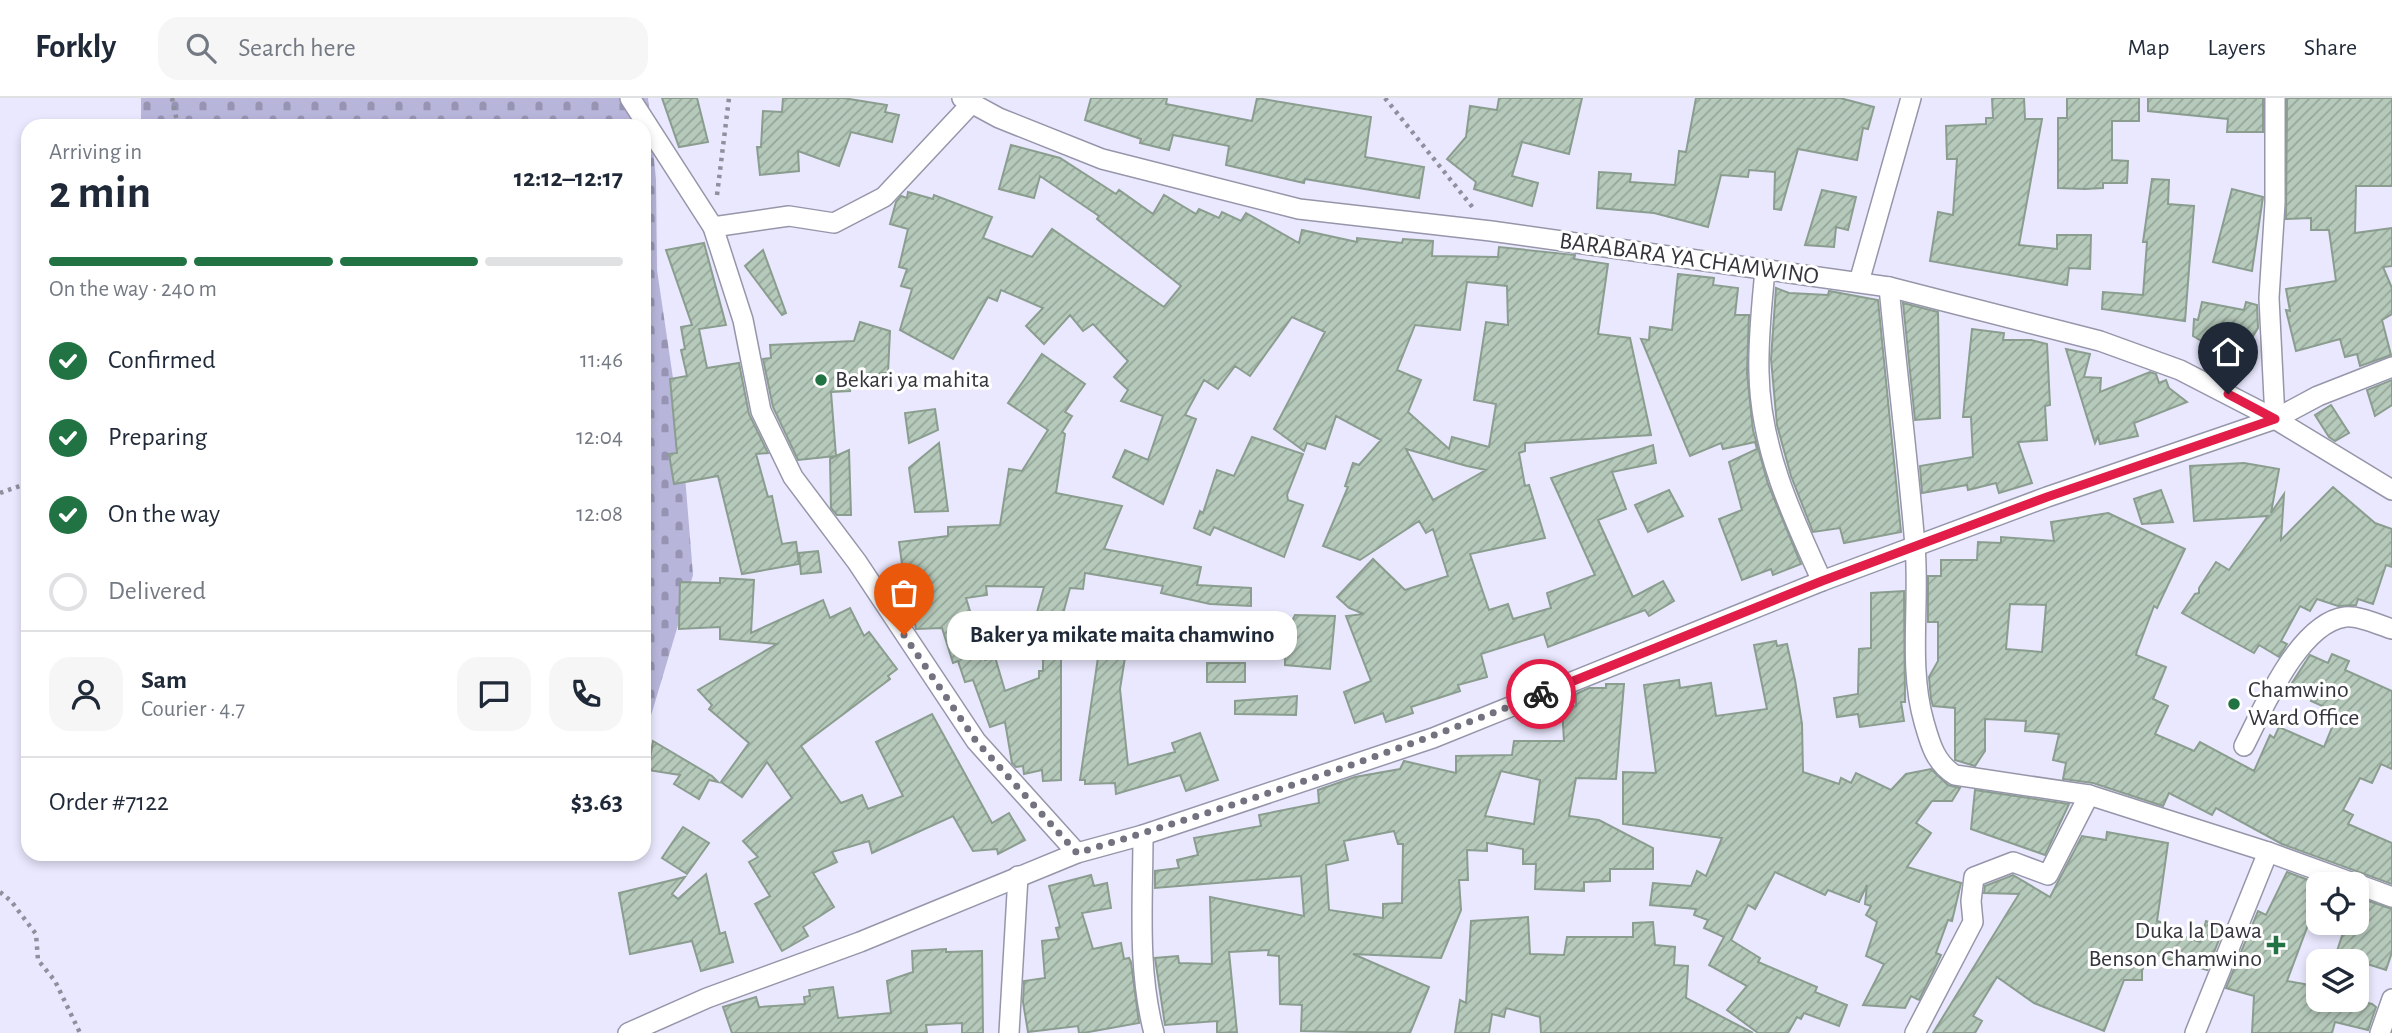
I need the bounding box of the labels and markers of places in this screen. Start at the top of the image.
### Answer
pin [2198,322,2258,394]
place label: Bekari ya mahita [835,368,990,392]
marker: Bekari ya mahita [813,372,829,388]
pin [874,563,934,635]
callout: Baker ya mikate maita chamwino [946,610,1296,660]
place label: Chamwino Ward Office [2248,678,2359,730]
marker: Chamwino Ward Office [2226,696,2242,712]
place label: Duka la Dawa Benson Chamwino [2088,919,2262,971]
marker: Duka la Dawa Benson Chamwino [2268,937,2284,953]

